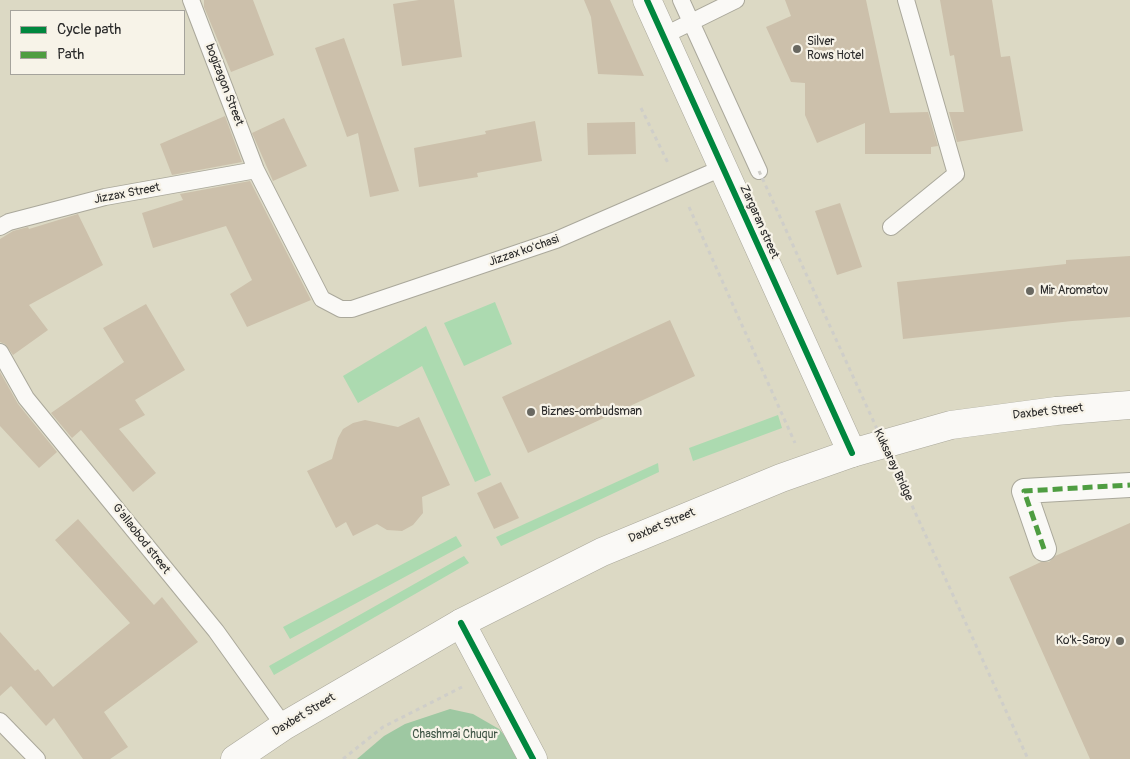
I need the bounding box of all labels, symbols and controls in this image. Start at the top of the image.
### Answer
legend [10,10,185,75]
text: Cycle path [57,20,121,39]
place label: Silver Rows Hotel [807,35,864,63]
street label: bogizagon Street [202,42,246,128]
marker: Silver Rows Hotel [791,43,803,55]
text: Path [57,45,84,64]
street label: Jizzax Street [93,181,161,207]
street label: Zargaran street [736,183,782,261]
street label: Jizzax ko'chasi [487,232,561,270]
place label: Mir Aromatov [1040,284,1108,298]
marker: Mir Aromatov [1024,285,1036,297]
street label: Daxbet Street [1012,401,1084,423]
place label: Biznes-ombudsman [541,405,642,419]
marker: Biznes-ombudsman [525,406,537,418]
street label: Kuksaray Bridge [870,427,916,503]
street label: G'allaobod street [109,501,173,577]
street label: Daxbet Street [627,506,697,546]
place label: Ko'k-Saroy [1056,634,1110,648]
marker: Ko'k-Saroy [1114,635,1126,647]
street label: Daxbet Street [270,691,338,739]
park label: Chashmai Chuqur [412,728,498,742]

